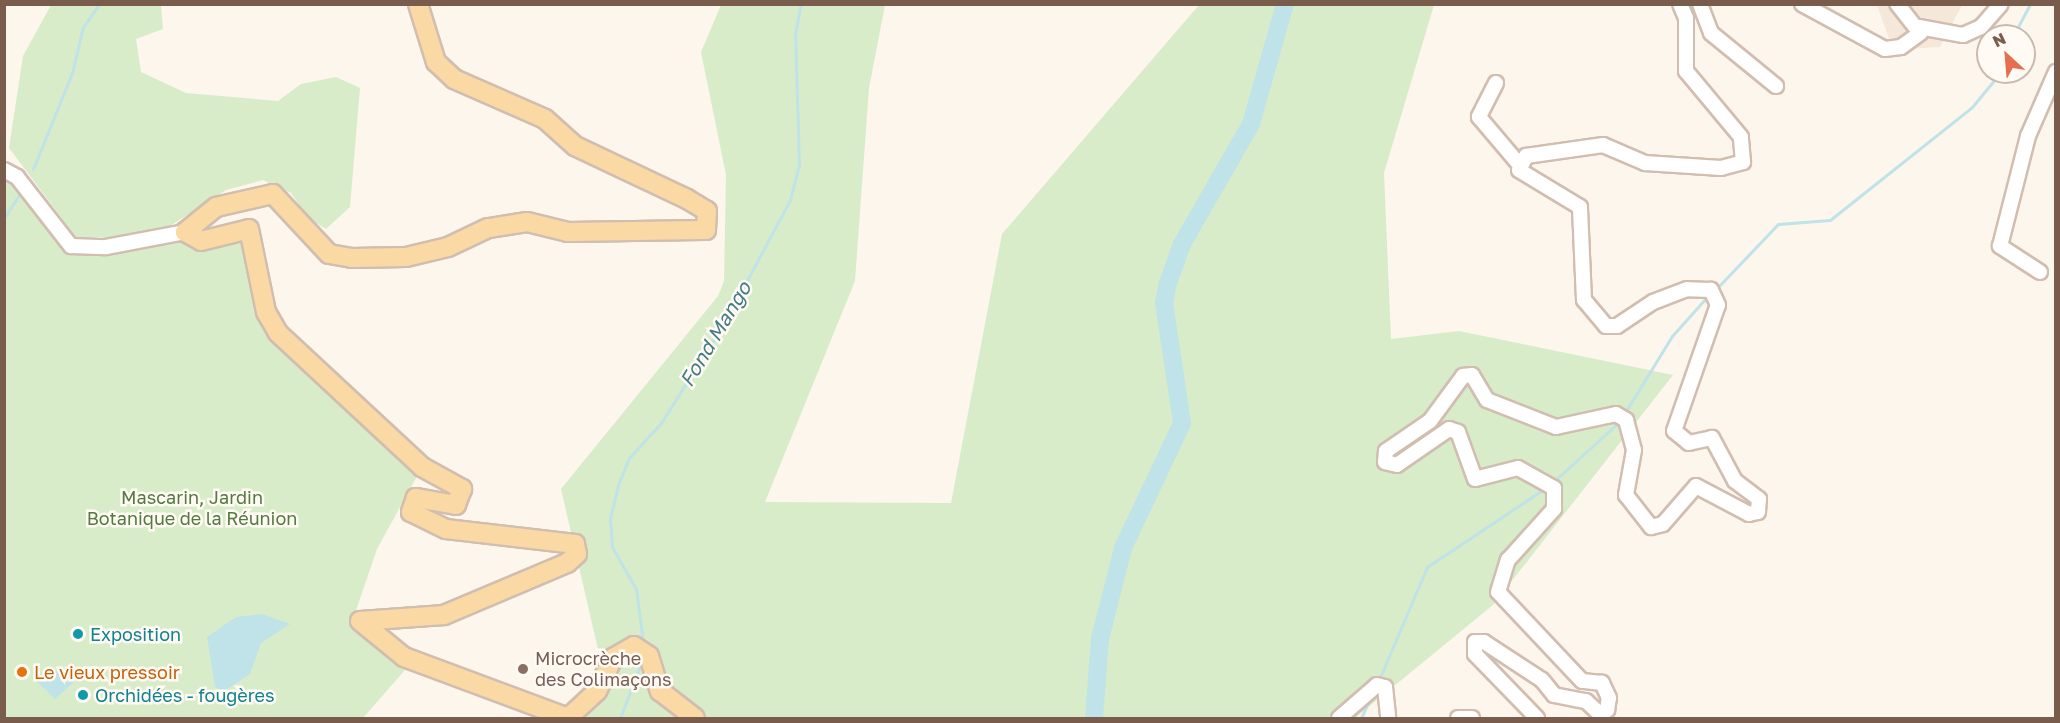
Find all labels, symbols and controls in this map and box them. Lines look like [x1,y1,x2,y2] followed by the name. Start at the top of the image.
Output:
[1976,24,2036,84] north arrow
[1989,28,2009,51] text: N
[674,277,756,391] water label: Fond Mango
[87,487,297,530] park label: Mascarin, Jardin Botanique de la Réunion
[90,623,181,645] place label: Exposition
[71,627,85,641] marker: Exposition
[535,648,671,690] place label: Microcrèche des Colimaçons
[34,661,180,683] place label: Le vieux pressoir
[516,662,530,676] marker: Microcrèche des Colimaçons
[15,665,29,679] marker: Le vieux pressoir
[95,684,275,706] place label: Orchidées - fougères
[76,688,90,702] marker: Orchidées - fougères

